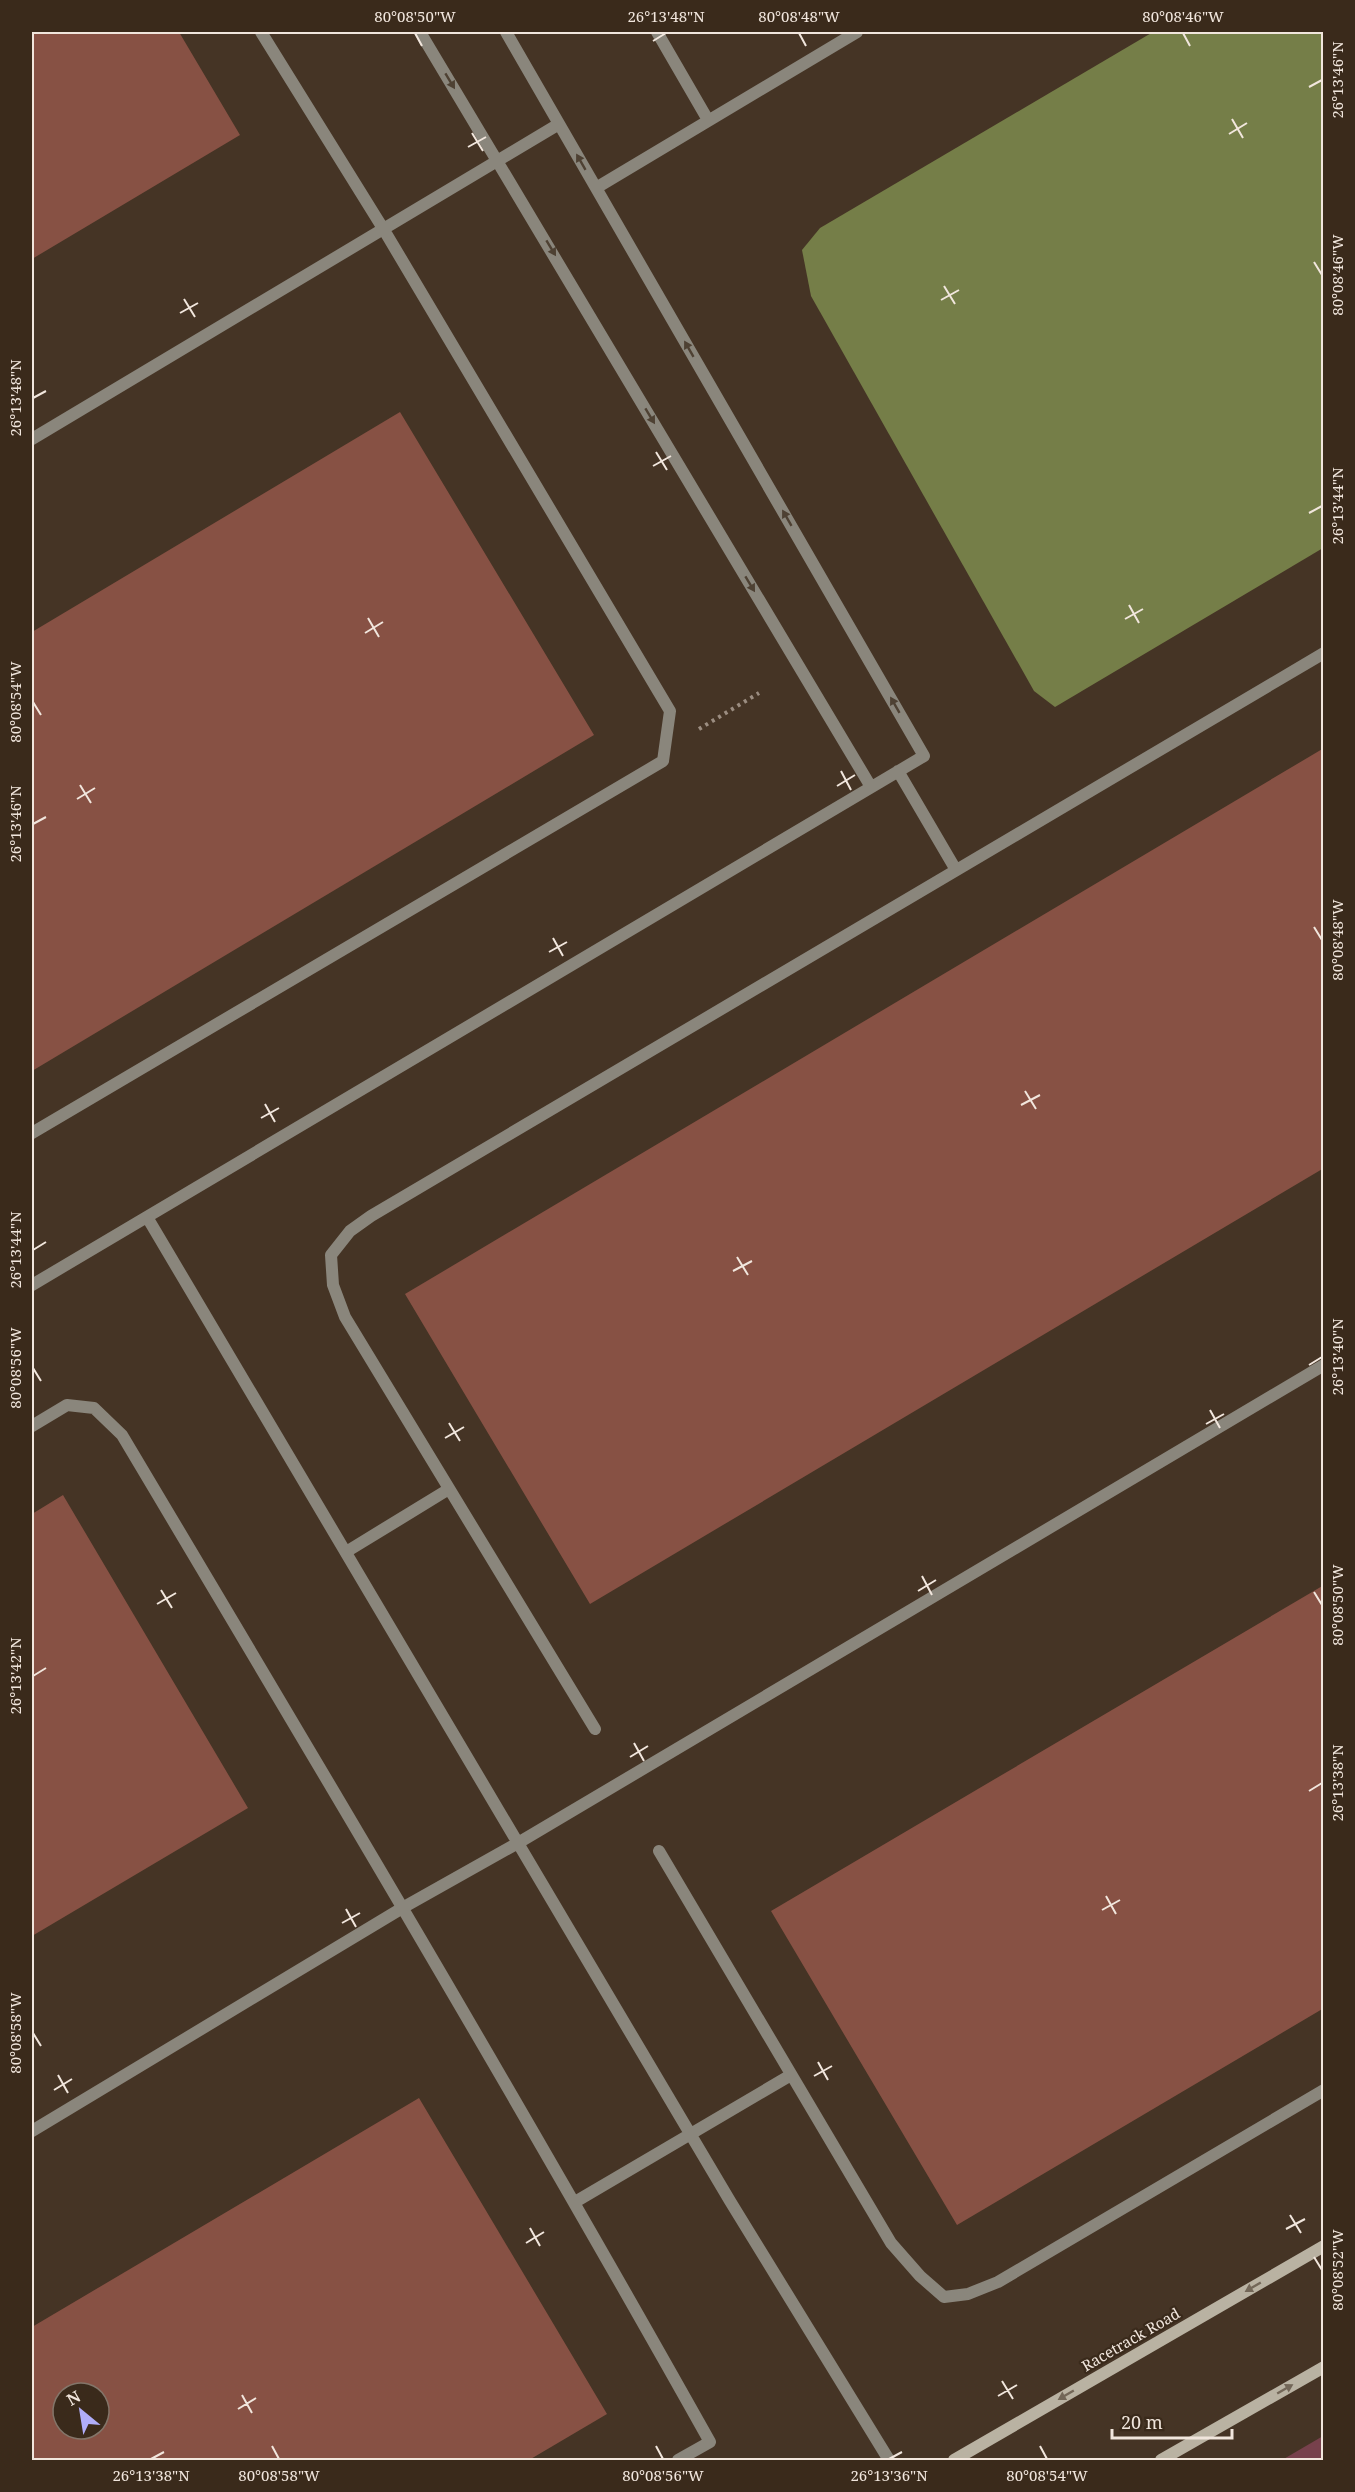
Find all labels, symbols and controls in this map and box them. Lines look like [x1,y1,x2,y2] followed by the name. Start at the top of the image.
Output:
[374,6,456,26] text: 80°08'50"W
[627,6,705,26] text: 26°13'48"N
[758,6,840,26] text: 80°08'48"W
[1142,6,1224,26] text: 80°08'46"W
[1327,41,1347,119] text: 26°13'46"N
[445,73,456,89] one-way arrow
[576,154,587,170] one-way arrow
[1327,234,1347,316] text: 80°08'46"W
[546,240,556,257] one-way arrow
[685,341,695,358] one-way arrow
[5,359,25,437] text: 26°13'48"N
[645,408,656,424] one-way arrow
[1327,467,1347,545] text: 26°13'44"N
[782,509,792,526] one-way arrow
[745,576,755,593] one-way arrow
[5,661,25,743] text: 80°08'54"W
[890,696,900,713] one-way arrow
[5,785,25,863] text: 26°13'46"N
[1327,899,1347,981] text: 80°08'48"W
[5,1211,25,1289] text: 26°13'44"N
[1327,1318,1347,1396] text: 26°13'40"N
[5,1327,25,1409] text: 80°08'56"W
[1327,1564,1347,1646] text: 80°08'50"W
[5,1637,25,1715] text: 26°13'42"N
[1327,1744,1347,1822] text: 26°13'38"N
[5,1992,25,2074] text: 80°08'58"W
[1327,2229,1347,2311] text: 80°08'52"W
[1244,2282,1261,2292] one-way arrow
[1078,2303,1183,2375] street label: Racetrack Road
[51,2381,111,2441] north arrow
[1277,2384,1294,2394] one-way arrow
[63,2385,85,2411] text: N
[1058,2390,1074,2401] one-way arrow
[1112,2402,1232,2440] scale bar
[1121,2410,1163,2434] text: 20 m
[112,2465,190,2485] text: 26°13'38"N
[238,2465,320,2485] text: 80°08'58"W
[622,2465,704,2485] text: 80°08'56"W
[850,2465,928,2485] text: 26°13'36"N
[1006,2465,1088,2485] text: 80°08'54"W

